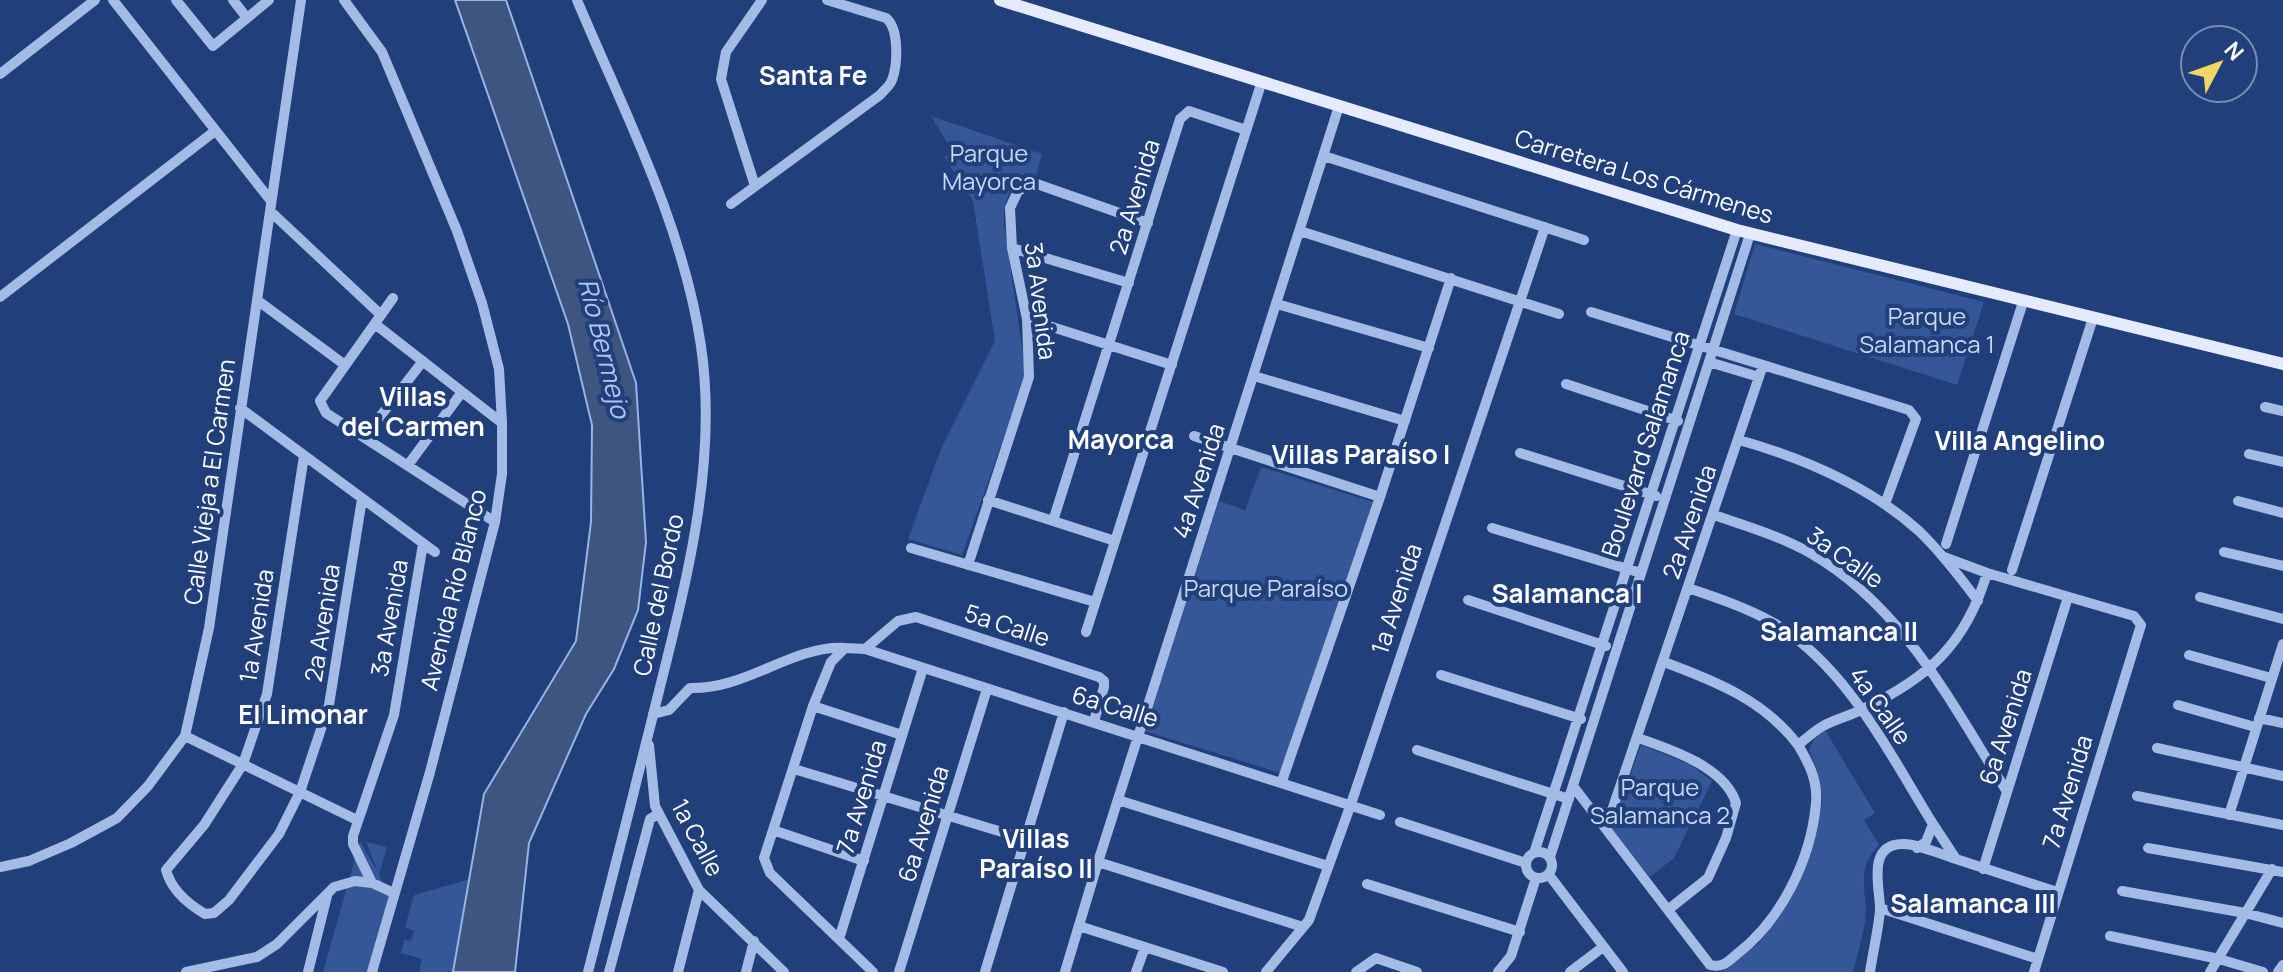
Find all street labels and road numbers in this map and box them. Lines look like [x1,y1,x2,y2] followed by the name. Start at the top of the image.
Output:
[1511,121,1778,231] street label: Carretera Los Cármenes
[1100,135,1167,258] street label: 2a Avenida
[1018,240,1065,362] street label: 3a Avenida
[1592,326,1697,561] street label: Boulevard Salamanca
[175,357,242,607] street label: Calle Vieja a El Carmen
[1163,419,1232,542] street label: 4a Avenida
[1654,460,1724,583] street label: 2a Avenida
[412,485,494,694] street label: Avenida Río Blanco
[624,511,691,679] street label: Calle del Bordo
[1801,518,1891,595] street label: 3a Calle
[1362,539,1429,658] street label: 1a Avenida
[362,557,415,679] street label: 3a Avenida
[296,561,347,684] street label: 2a Avenida
[230,567,281,685] street label: 1a Avenida
[961,595,1054,654] street label: 5a Calle
[1842,660,1920,751] street label: 4a Calle
[1970,664,2039,789] street label: 6a Avenida
[1068,677,1163,734] street label: 6a Calle
[2034,731,2099,852] street label: 7a Avenida
[828,736,893,857] street label: 7a Avenida
[889,761,956,886] street label: 6a Avenida
[664,793,732,882] street label: 1a Calle

